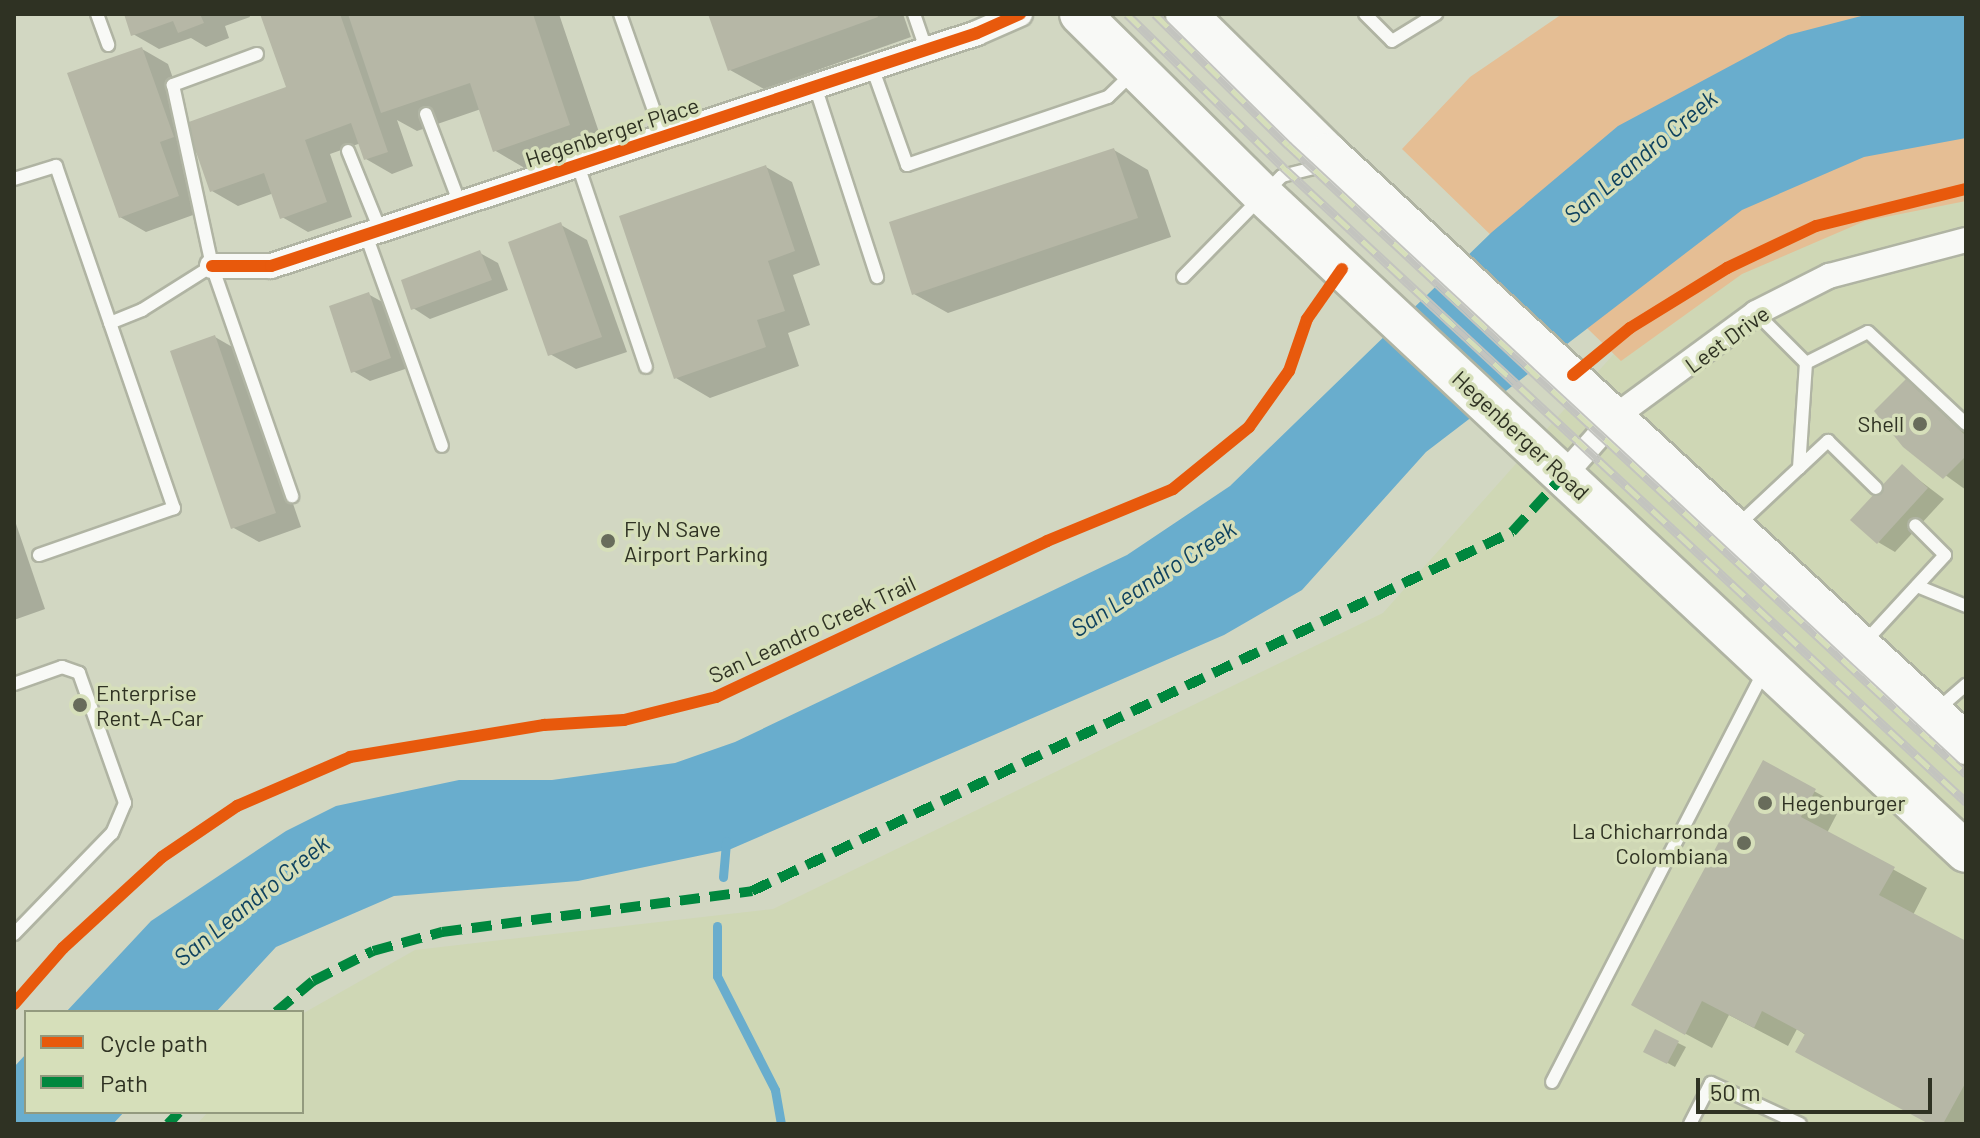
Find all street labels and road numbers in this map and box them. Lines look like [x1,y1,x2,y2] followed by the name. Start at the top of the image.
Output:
[522,91,702,173] street label: Hegenberger Place
[1680,300,1774,378] street label: Leet Drive
[1447,365,1595,505] street label: Hegenberger Road
[704,569,920,689] street label: San Leandro Creek Trail

